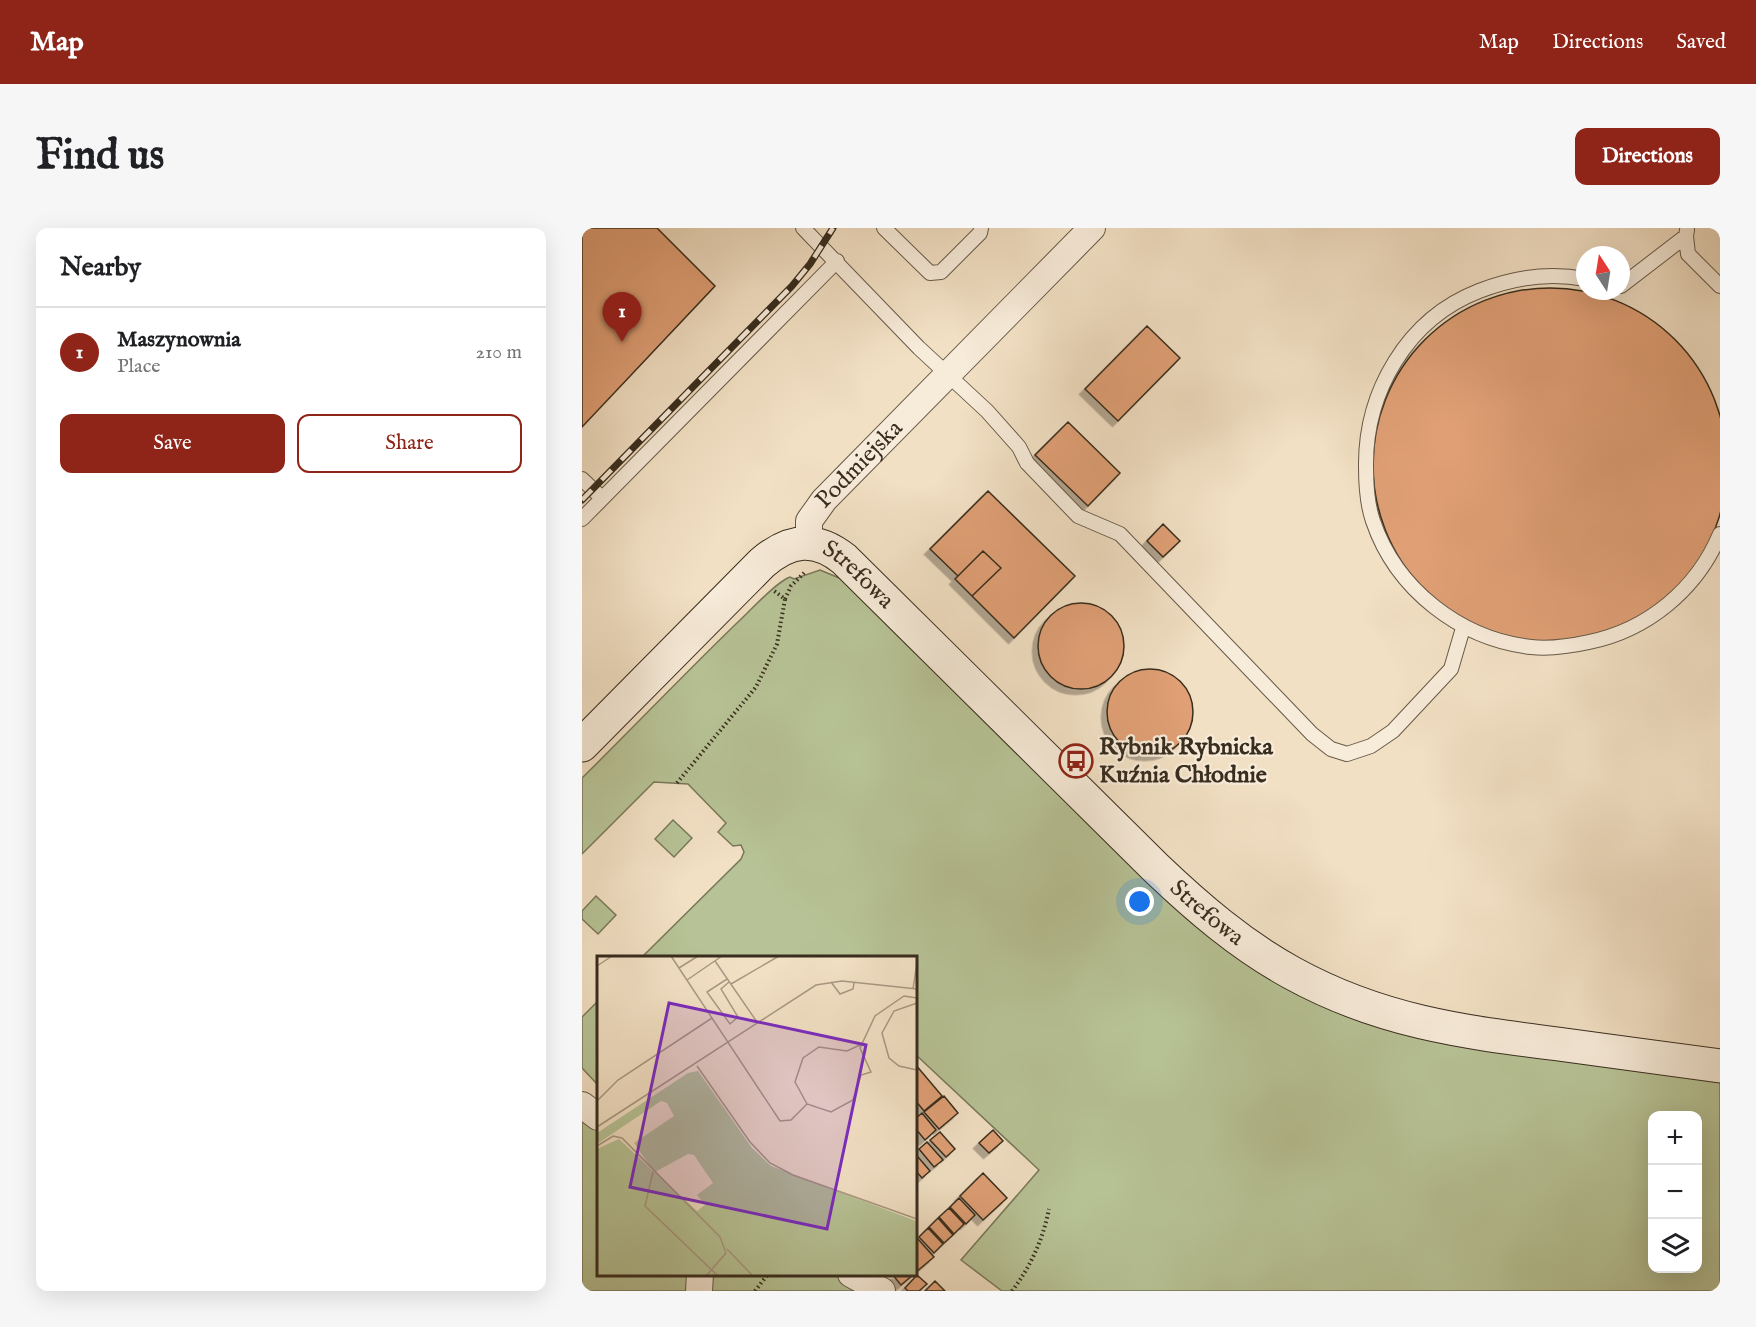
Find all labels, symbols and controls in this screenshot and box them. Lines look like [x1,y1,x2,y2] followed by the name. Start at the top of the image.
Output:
[30,25,84,60] text: Map
[1479,29,1519,56] text: Map
[1552,29,1643,56] text: Directions
[1676,29,1726,56] text: Saved
[1575,128,1720,185] button: Directions
[36,130,164,183] text: Find us
[1576,246,1630,300] north arrow
[60,251,141,284] text: Nearby
[602,292,642,342] pin: 1
[117,326,241,354] text: Maszynownia
[76,340,83,365] text: 1
[476,340,522,365] text: 210 m
[117,354,160,379] text: Place
[809,413,910,515] street label: Podmiejska
[60,414,285,473] button: Save
[297,414,522,473] button: Share
[817,533,901,616] street label: Strefowa
[1099,732,1273,791] place label: Rybnik Rybnicka Kuźnia Chłodnie
[1058,743,1094,779] bus stop icon: Rybnik Rybnicka Kuźnia Chłodnie
[1163,873,1251,953] street label: Strefowa
[1125,887,1154,916] your location
[597,956,916,1276] inset map
[1648,1111,1702,1273] map controls
[1648,1111,1702,1165] button: +
[1648,1165,1702,1219] button: −
[1648,1219,1702,1273] button: layers

